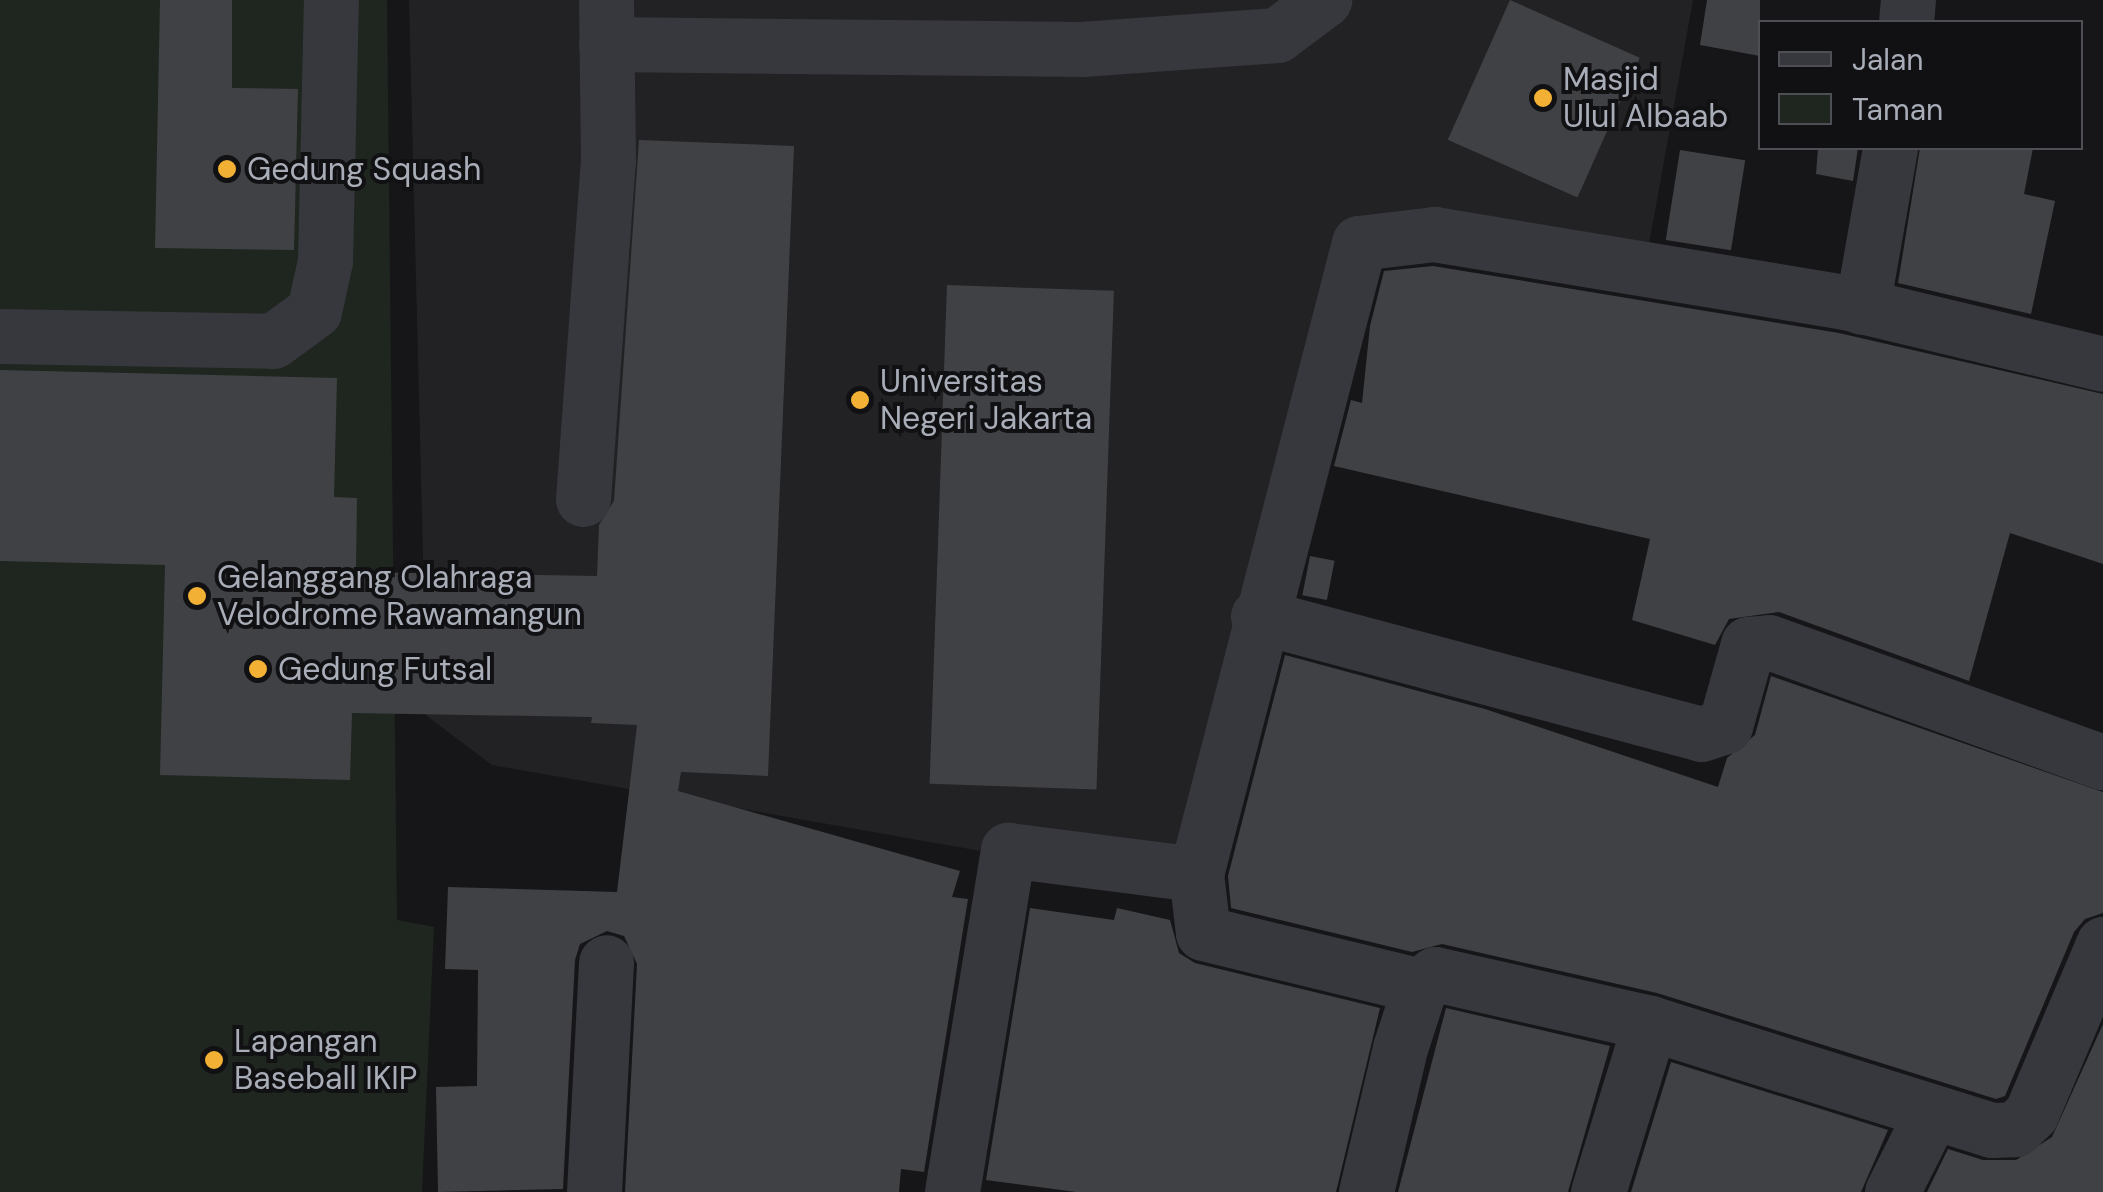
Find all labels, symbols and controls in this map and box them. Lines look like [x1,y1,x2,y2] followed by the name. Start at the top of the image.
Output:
[1758,20,2083,150] legend
[1852,40,1924,79] text: Jalan
[1563,61,1728,136] place label: Masjid Ulul Albaab
[1532,87,1554,109] marker: Masjid Ulul Albaab
[1852,90,1943,129] text: Taman
[247,150,481,188] place label: Gedung Squash
[216,158,238,180] marker: Gedung Squash
[880,363,1092,438] place label: Universitas Negeri Jakarta
[849,389,871,411] marker: Universitas Negeri Jakarta
[217,559,582,634] place label: Gelanggang Olahraga Velodrome Rawamangun
[186,585,208,607] marker: Gelanggang Olahraga Velodrome Rawamangun
[278,650,492,688] place label: Gedung Futsal
[247,658,269,680] marker: Gedung Futsal
[234,1023,417,1098] place label: Lapangan Baseball IKIP
[203,1049,225,1071] marker: Lapangan Baseball IKIP

